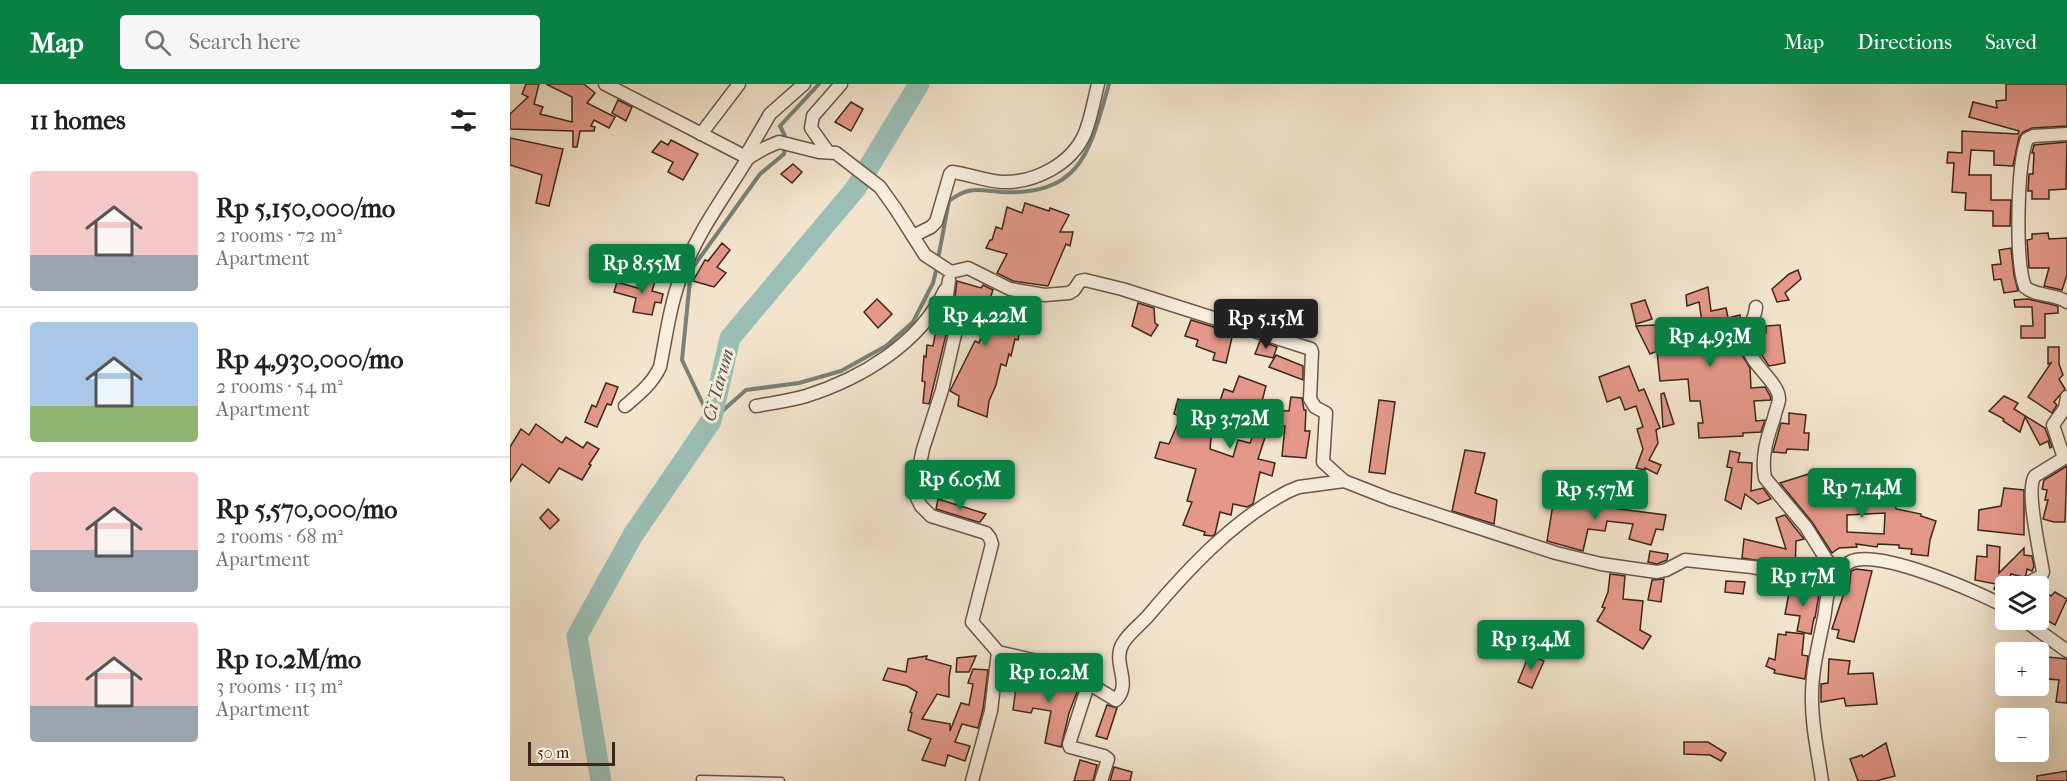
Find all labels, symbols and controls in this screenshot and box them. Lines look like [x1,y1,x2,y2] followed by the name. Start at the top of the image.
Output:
[120,15,540,69] search box
[30,26,84,59] text: Map
[141,26,174,59] icon: search
[189,29,300,55] text: Search here
[1784,30,1824,54] text: Map
[1857,30,1952,54] text: Directions
[1985,30,2037,54] text: Saved
[447,104,480,137] icon: filters
[30,105,126,136] text: 11 homes
[216,193,395,224] text: Rp 5,150,000/mo
[78,195,150,267] icon: home
[216,224,342,247] text: 2 rooms · 72 m²
[580,244,704,295] pin: Rp 8.55M
[216,247,310,270] text: Apartment
[603,252,681,275] text: Rp 8.55M
[923,296,1047,347] pin: Rp 4.22M
[1204,299,1328,350] pin: Rp 5.15M
[943,304,1027,327] text: Rp 4.22M
[1228,307,1304,330] text: Rp 5.15M
[1648,317,1772,368] pin: Rp 4.93M
[1669,325,1751,348] text: Rp 4.93M
[216,344,404,375] text: Rp 4,930,000/mo
[78,346,150,418] icon: home
[699,347,738,424] water label: Ci Tarum
[216,375,343,398] text: 2 rooms · 54 m²
[216,398,310,421] text: Apartment
[1168,399,1292,450] pin: Rp 3.72M
[1191,407,1269,430] text: Rp 3.72M
[898,460,1022,511] pin: Rp 6.05M
[919,468,1001,491] text: Rp 6.05M
[1800,468,1924,519] pin: Rp 7.14M
[1533,470,1657,521] pin: Rp 5.57M
[1822,476,1902,499] text: Rp 7.14M
[1556,478,1634,501] text: Rp 5.57M
[216,494,398,525] text: Rp 5,570,000/mo
[78,496,150,568] icon: home
[216,525,343,548] text: 2 rooms · 68 m²
[216,548,310,571] text: Apartment
[1754,557,1852,608] pin: Rp 17M
[1771,565,1835,588] text: Rp 17M
[1995,576,2049,762] map controls
[1995,576,2049,630] button: layers
[1469,620,1593,671] pin: Rp 13.4M
[1491,628,1571,651] text: Rp 13.4M
[1995,642,2049,696] button: +
[216,644,361,675] text: Rp 10.2M/mo
[78,646,150,718] icon: home
[987,653,1111,704] pin: Rp 10.2M
[1009,661,1089,684] text: Rp 10.2M
[216,675,343,698] text: 3 rooms · 113 m²
[216,698,310,721] text: Apartment
[1995,708,2049,762] button: −
[528,739,615,766] scale bar
[537,743,569,762] text: 50 m

